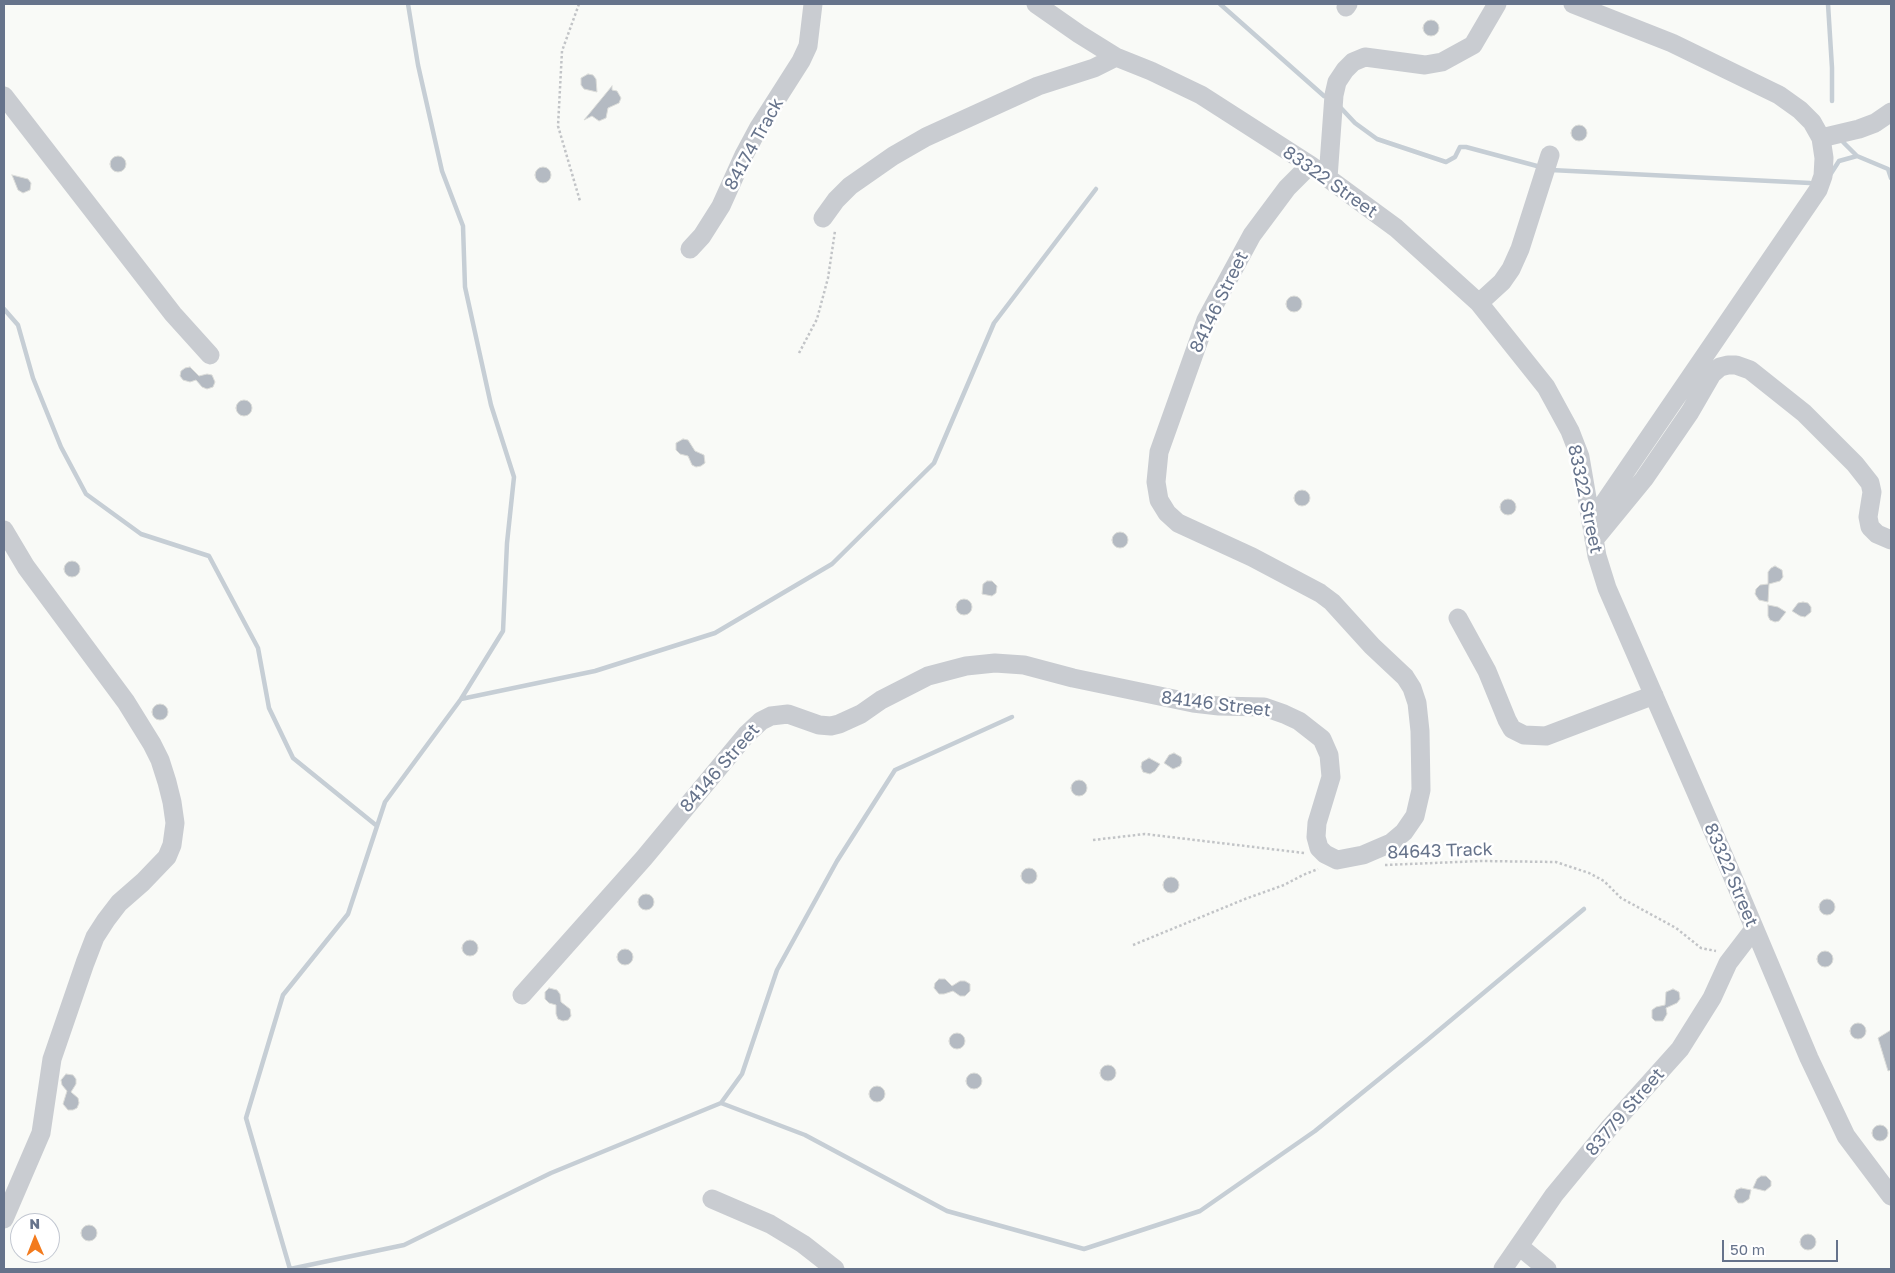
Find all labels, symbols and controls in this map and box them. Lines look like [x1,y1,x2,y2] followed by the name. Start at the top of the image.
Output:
[720,94,788,194] street label: 84174 Track
[1278,141,1382,223] street label: 83322 Street
[1185,248,1253,356] street label: 84146 Street
[1563,443,1607,555] street label: 83322 Street
[1160,687,1272,721] street label: 84146 Street
[676,719,764,817] street label: 84146 Street
[1699,820,1763,930] street label: 83322 Street
[1387,838,1493,864] street label: 84643 Track
[1581,1064,1669,1160] street label: 83779 Street
[10,1213,60,1263] north arrow
[29,1215,40,1232] text: N
[1725,1230,1841,1262] scale bar
[1730,1240,1765,1258] text: 50 m

